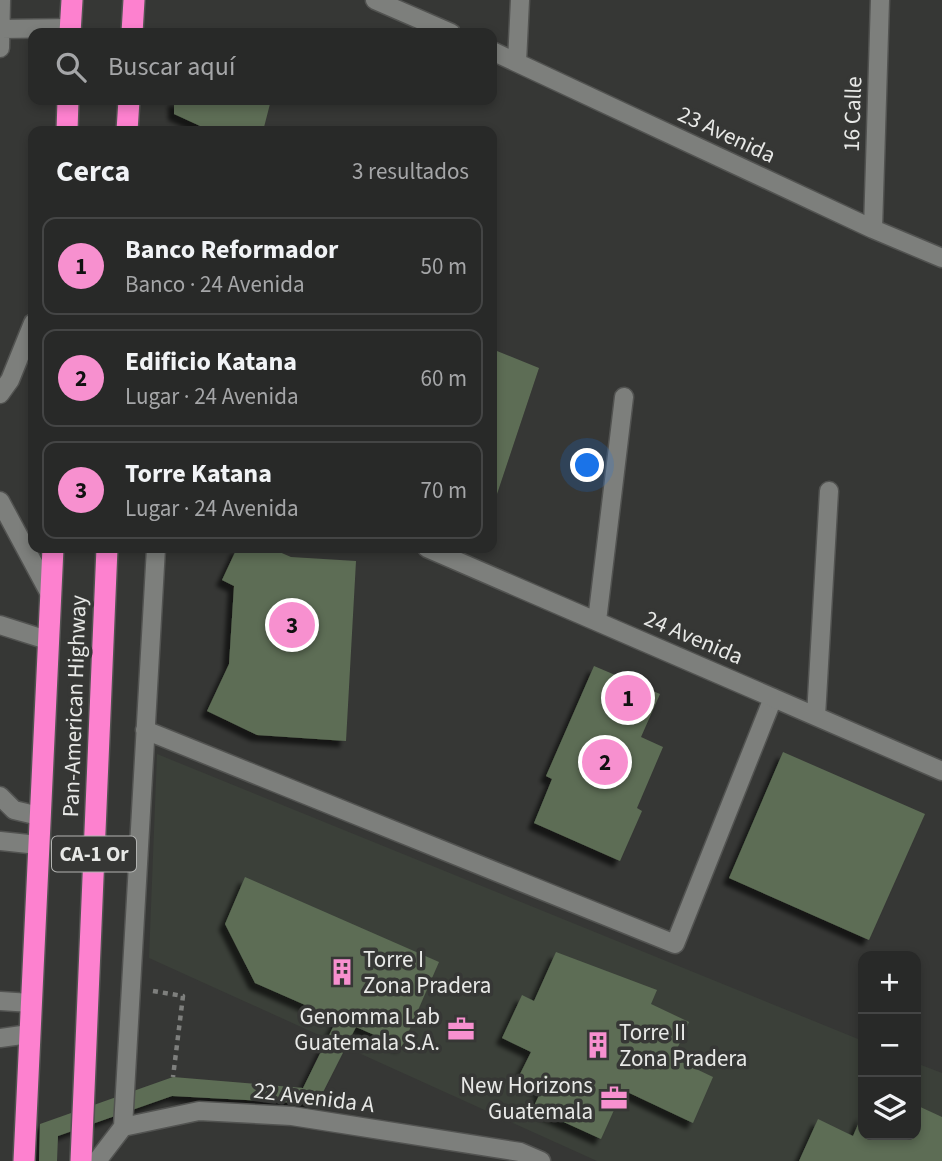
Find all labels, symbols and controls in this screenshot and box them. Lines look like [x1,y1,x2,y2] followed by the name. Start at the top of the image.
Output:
[28,28,497,105] search box
[52,48,90,86] icon: search
[108,48,235,85] text: Buscar aquí
[835,76,870,152] street label: 16 Calle
[672,97,781,171] street label: 23 Avenida
[56,150,130,193] text: Cerca
[352,155,469,188] text: 3 resultados
[125,231,338,268] text: Banco Reformador
[75,250,87,283] text: 1
[420,250,467,283] text: 50 m
[125,268,305,301] text: Banco · 24 Avenida
[125,343,297,380] text: Edificio Katana
[75,362,87,395] text: 2
[420,362,467,395] text: 60 m
[125,380,299,413] text: Lugar · 24 Avenida
[570,448,604,482] your location
[125,455,272,492] text: Torre Katana
[75,474,87,507] text: 3
[420,474,467,507] text: 70 m
[125,492,299,525] text: Lugar · 24 Avenida
[54,594,95,818] street label: Pan-American Highway
[269,599,315,651] pin: 3
[639,602,748,673] street label: 24 Avenida
[605,672,651,724] pin: 1
[582,736,628,788] pin: 2
[52,836,136,872] road number: CA-1 Or
[363,943,491,1002] place label: Torre I Zona Pradera
[858,951,921,1140] map controls
[858,951,921,1014] button: +
[327,957,357,987] building icon: Torre I Zona Pradera
[294,1000,440,1059] place label: Genomma Lab Guatemala S.A.
[446,1014,476,1044] office icon: Genomma Lab Guatemala S.A.
[858,1014,921,1077] button: −
[619,1016,747,1075] place label: Torre II Zona Pradera
[583,1030,613,1060] building icon: Torre II Zona Pradera
[460,1069,593,1128] place label: New Horizons Guatemala
[252,1074,377,1121] street label: 22 Avenida A
[858,1077,921,1140] button: layers
[599,1083,629,1113] office icon: New Horizons Guatemala

